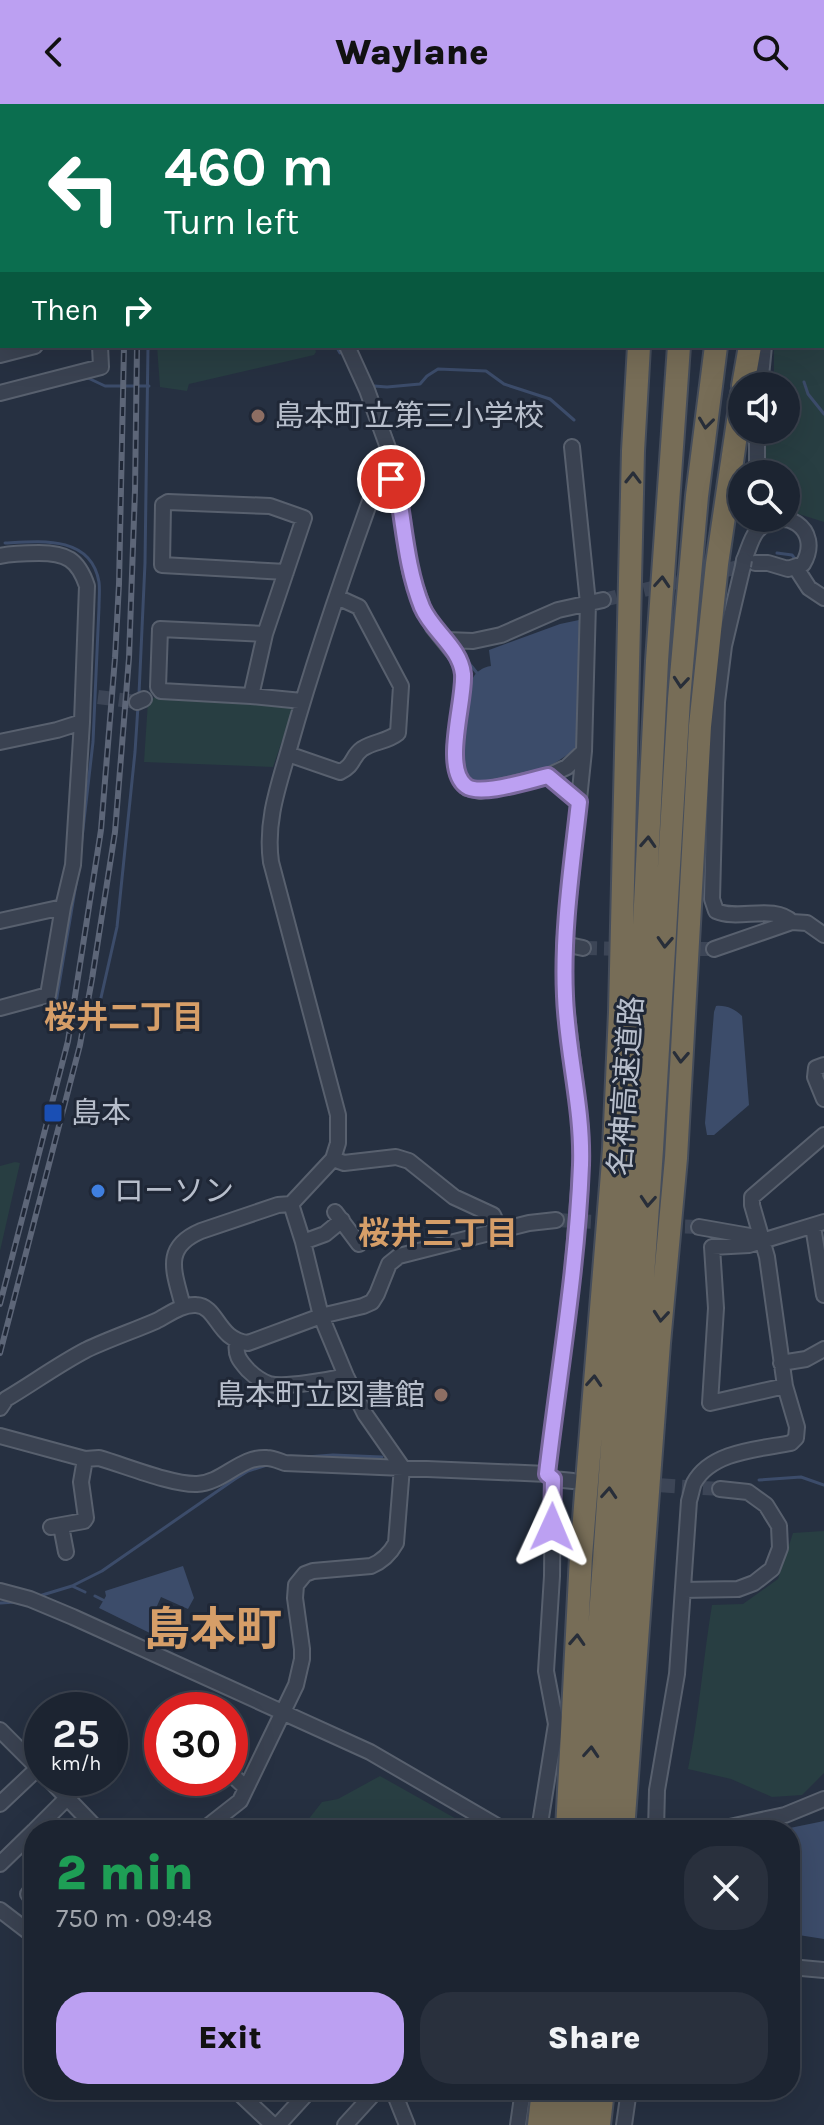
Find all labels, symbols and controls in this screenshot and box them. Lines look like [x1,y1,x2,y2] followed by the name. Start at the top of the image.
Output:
[32,30,76,74] icon: back
[748,30,792,74] icon: search
[335,31,489,73] text: Waylane
[164,134,334,199] text: 460 m
[32,136,136,240] icon: left
[164,201,299,243] text: Turn left
[115,288,159,332] icon: right
[32,292,99,328] text: Then
[728,372,800,532] map controls
[728,372,800,444] button: sound
[274,398,544,434] place label: 島本町立第三小学校
[249,407,267,425] marker: 島本町立第三小学校
[698,416,715,430] one-way arrow
[357,445,425,513] pin
[369,457,413,501] icon: arrive
[728,460,800,532] button: search
[624,471,642,484] one-way arrow
[653,575,670,588] one-way arrow
[672,676,689,689] one-way arrow
[639,835,656,848] one-way arrow
[656,936,673,949] one-way arrow
[602,995,650,1177] street label: 名神高速道路
[44,999,204,1036] district label: 桜井二丁目
[673,1051,690,1064] one-way arrow
[71,1095,131,1131] place label: 島本
[42,1102,64,1124] marker: 島本
[114,1173,234,1209] place label: ローソン
[89,1182,107,1200] marker: ローソン
[640,1195,657,1208] one-way arrow
[358,1215,518,1252] district label: 桜井三丁目
[653,1310,670,1323] one-way arrow
[585,1374,602,1387] one-way arrow
[215,1377,425,1413] place label: 島本町立図書館
[432,1386,450,1404] marker: 島本町立図書館
[510,1485,594,1569] position arrow
[600,1486,617,1499] one-way arrow
[144,1603,282,1657] district label: 島本町
[569,1633,586,1646] one-way arrow
[144,1692,248,1796] speed limit sign: 30
[52,1710,100,1757] text: 25
[582,1745,599,1758] one-way arrow
[51,1752,101,1775] text: km/h
[56,1845,194,1901] text: 2 min
[684,1846,768,1930] button: close
[56,1903,213,1934] text: 750 m · 09:48
[56,1992,404,2084] button: Exit
[420,1992,768,2084] button: Share

